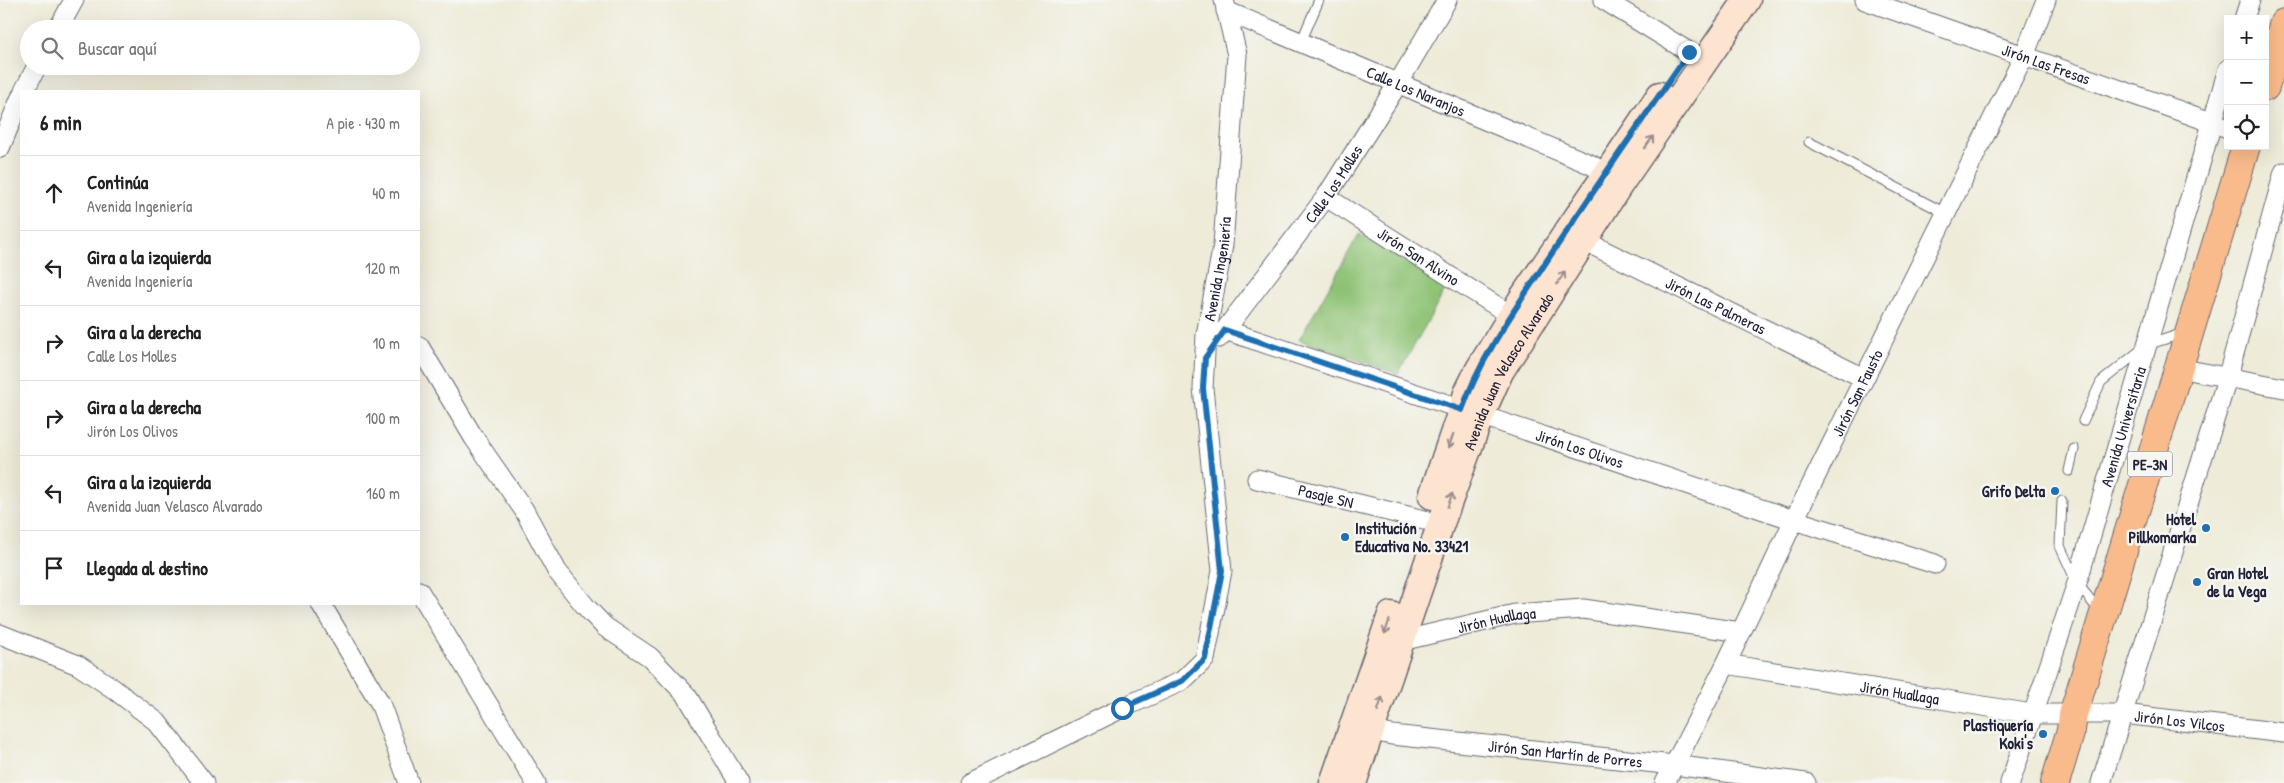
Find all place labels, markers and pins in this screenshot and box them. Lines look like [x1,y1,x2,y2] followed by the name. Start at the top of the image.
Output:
[1982,480,2046,502] place label: Grifo Delta
[2049,485,2061,497] marker: Grifo Delta
[2129,508,2197,548] place label: Hotel Pillkomarka
[1355,517,1469,557] place label: Institución Educativa No. 33421
[2200,522,2212,534] marker: Hotel Pillkomarka
[1339,531,1351,543] marker: Institución Educativa No. 33421
[2207,562,2269,603] place label: Gran Hotel de la Vega
[2191,576,2203,588] marker: Gran Hotel de la Vega
[1963,714,2034,754] place label: Plastiquería Koki's
[2037,728,2049,740] marker: Plastiquería Koki's

